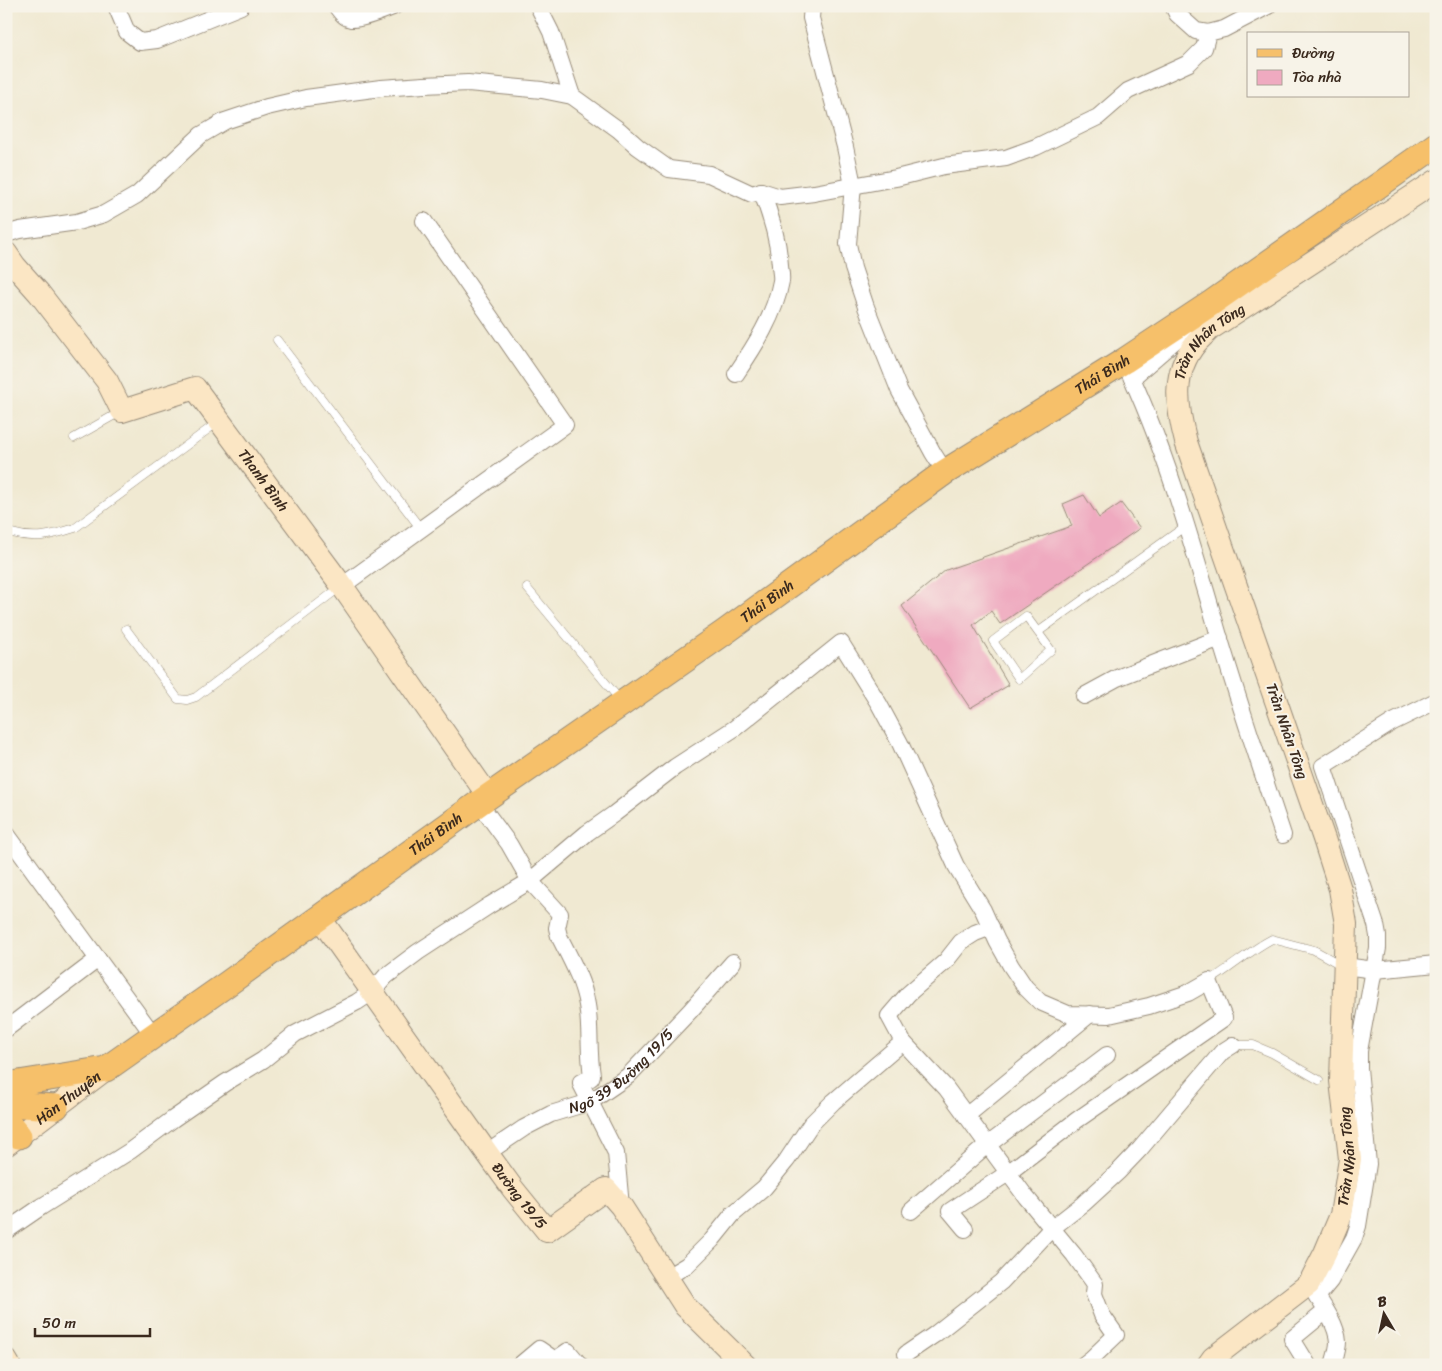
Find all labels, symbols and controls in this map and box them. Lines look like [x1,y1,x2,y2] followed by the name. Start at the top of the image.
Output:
[1247,32,1410,98] legend
[1292,40,1335,66] text: Đường
[1292,64,1342,90] text: Tòa nhà
[1166,296,1251,382] street label: Trần Nhân Tông
[1069,347,1136,402] street label: Thái Bình
[231,443,296,517] street label: Thanh Bình
[735,573,800,630] street label: Thái Bình
[1258,679,1316,783] street label: Trần Nhân Tông
[403,806,468,863] street label: Thái Bình
[565,1022,680,1121] street label: Ngõ 39 Đường 19/5
[29,1064,107,1132] street label: Hàn Thuyên
[1330,1105,1363,1208] street label: Trần Nhân Tông
[485,1157,554,1235] street label: Đường 19/5
[1360,1288,1410,1338] north arrow
[1376,1289,1389,1315] text: B
[35,1306,150,1338] scale bar
[42,1310,77,1336] text: 50 m

